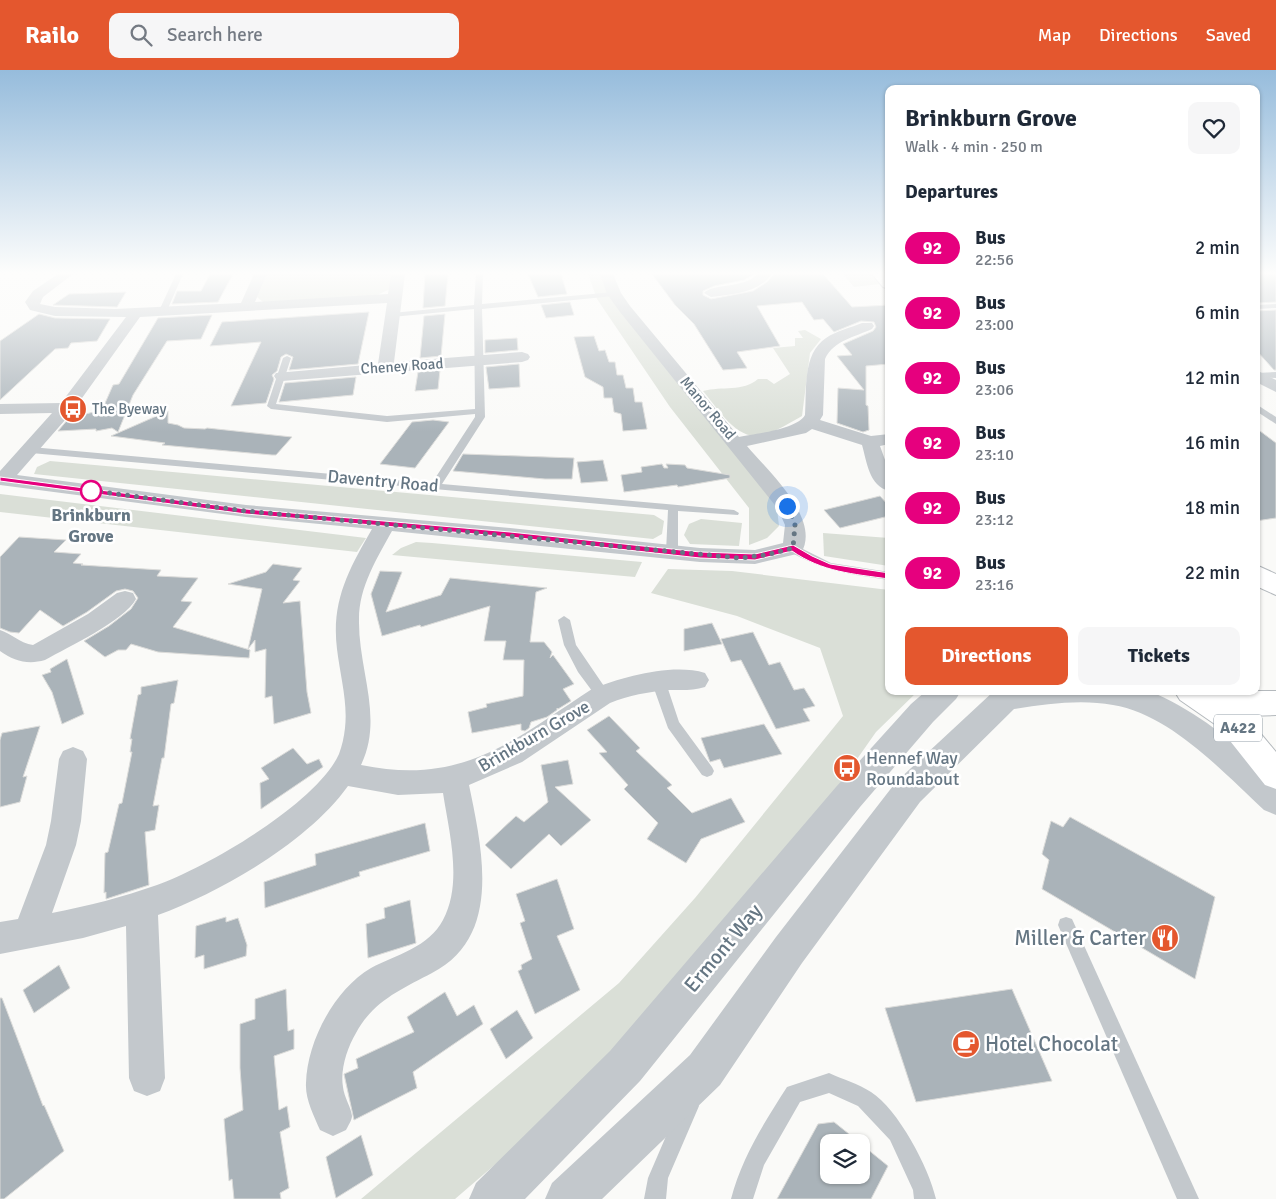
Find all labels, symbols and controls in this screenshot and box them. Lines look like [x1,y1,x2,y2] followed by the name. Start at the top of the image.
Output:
[109,13,459,58] search box
[25,20,79,50] text: Railo
[127,21,155,49] icon: search
[167,23,263,47] text: Search here
[1038,24,1071,46] text: Map
[1099,24,1178,46] text: Directions
[1206,24,1251,46] text: Saved
[1188,102,1240,154] button: heart
[905,103,1077,133] text: Brinkburn Grove
[905,137,1043,157] text: Walk · 4 min · 250 m
[905,180,998,204] text: Departures
[975,226,1006,250] text: Bus
[1195,236,1240,260] text: 2 min
[923,237,942,259] text: 92
[975,250,1014,270] text: 22:56
[975,291,1006,315] text: Bus
[1195,301,1240,325] text: 6 min
[923,302,942,324] text: 92
[975,315,1014,335] text: 23:00
[360,354,444,378] street label: Cheney Road
[975,356,1006,380] text: Bus
[1185,366,1240,390] text: 12 min
[923,367,942,389] text: 92
[676,373,740,443] street label: Manor Road
[975,380,1014,400] text: 23:06
[58,394,88,424] bus stop icon: The Byeway
[92,400,167,418] place label: The Byeway
[975,421,1006,445] text: Bus
[1185,431,1240,455] text: 16 min
[923,432,942,454] text: 92
[975,445,1014,465] text: 23:10
[327,465,439,497] street label: Daventry Road
[80,480,102,502] marker: Brinkburn Grove
[975,486,1006,510] text: Bus
[775,494,800,519] your location
[1185,496,1240,520] text: 18 min
[923,497,942,519] text: 92
[51,504,131,547] place label: Brinkburn Grove
[975,510,1014,530] text: 23:12
[975,551,1006,575] text: Bus
[1185,561,1240,585] text: 22 min
[923,562,942,584] text: 92
[975,575,1014,595] text: 23:16
[905,627,1068,685] button: Directions
[1078,627,1240,685] button: Tickets
[474,695,594,777] street label: Brinkburn Grove
[1214,714,1262,741] road number: A422
[866,747,959,790] place label: Hennef Way Roundabout
[832,753,862,783] bus stop icon: Hennef Way Roundabout
[678,898,768,998] street label: Ermont Way
[1150,923,1180,953] restaurant icon: Miller & Carter
[1014,925,1146,951] place label: Miller & Carter
[951,1029,981,1059] cafe icon: Hotel Chocolat
[985,1031,1118,1057] place label: Hotel Chocolat
[820,1134,870,1184] map controls
[820,1134,870,1184] button: layers

